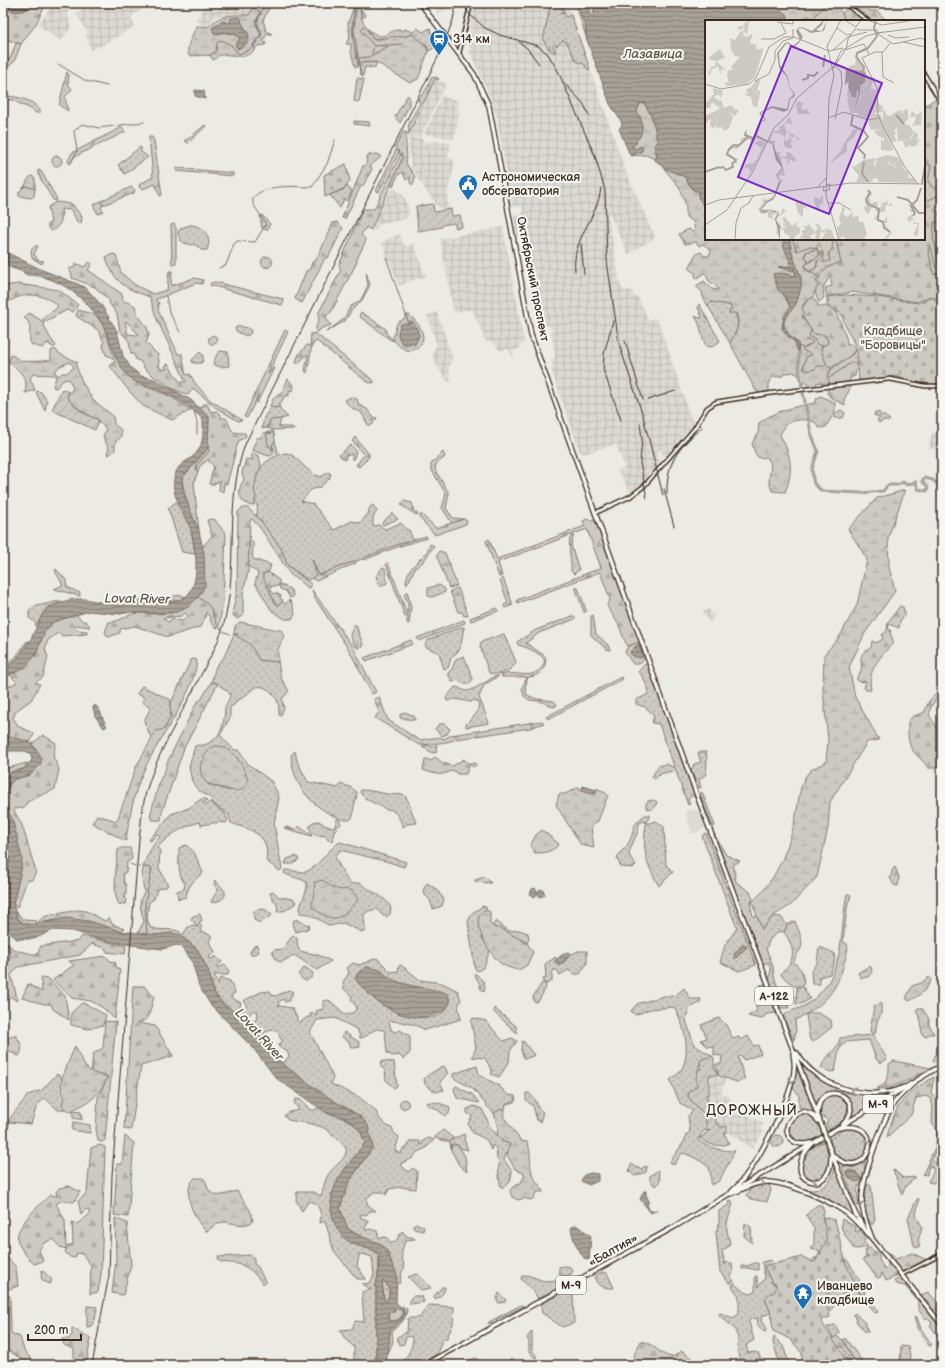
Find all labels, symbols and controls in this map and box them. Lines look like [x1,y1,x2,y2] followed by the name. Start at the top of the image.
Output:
[705,20,925,240] inset map
[428,28,450,56] station icon: 314 км
[453,32,490,47] place label: 314 км
[622,46,683,62] water label: Лазавица
[482,170,581,199] place label: Aстрономическая обсерватория
[457,173,479,201] public building icon: Aстрономическая обсерватория
[513,215,552,343] street label: Октябрьский проспект
[860,324,926,353] park label: Кладбище "Боровицы"
[104,590,171,608] water label: Lovat River
[755,987,793,1005] road number: А-122
[231,1005,288,1065] water label: Lovat River
[789,1077,797,1083] one-way arrow
[850,1086,857,1095] one-way arrow
[863,1095,893,1113] road number: М-9
[706,1102,798,1119] district label: ДОРОЖНЫЙ
[864,1138,872,1145] one-way arrow
[811,1176,817,1184] one-way arrow
[759,1180,765,1188] one-way arrow
[858,1202,867,1208] one-way arrow
[586,1231,641,1270] street label: «Балтия»
[556,1276,586,1294] road number: М-9
[817,1279,875,1308] place label: Иванцево кладбище
[792,1282,814,1310] temple icon: Иванцево кладбище
[28,1316,81,1342] scale bar
[34,1323,68,1338] text: 200 m

